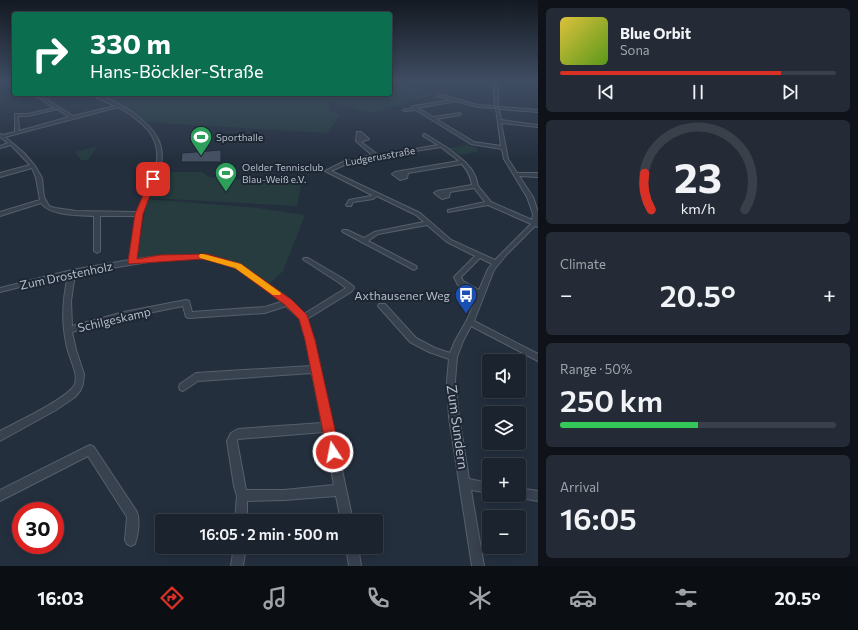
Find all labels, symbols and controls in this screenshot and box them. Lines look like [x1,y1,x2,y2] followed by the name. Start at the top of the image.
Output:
[620,24,691,42] text: Blue Orbit
[90,26,171,60] text: 330 m
[24,28,76,80] icon: right
[620,42,650,58] text: Sona
[90,60,264,82] text: Hans-Böckler-Straße
[595,81,617,103] icon: previous
[687,81,709,103] icon: pause
[779,81,801,103] icon: next
[188,124,214,157] sports icon: Sporthalle
[216,131,263,143] place label: Sporthalle
[344,144,416,168] street label: Ludgerusstraße
[674,150,722,201] text: 23
[213,160,239,193] sports icon: Oelder Tennisclub Blau-Weiß e.V.
[242,161,324,185] place label: Oelder Tennisclub Blau-Weiß e.V.
[136,162,170,196] pin
[142,168,164,190] icon: arrive
[681,198,715,216] text: km/h
[560,256,606,272] text: Climate
[18,258,114,292] street label: Zum Drostenholz
[660,276,736,313] text: 20.5°
[560,281,573,308] text: −
[823,281,836,308] text: +
[453,282,479,315] bus stop icon: Axthausener Weg
[354,288,450,302] place label: Axthausener Weg
[76,304,152,334] street label: Schilgeskamp
[482,354,526,554] map controls
[482,354,526,398] button: sound
[560,361,632,377] text: Range · 50%
[560,381,663,418] text: 250 km
[444,384,472,470] street label: Zum Sundern
[482,406,526,450] button: layers
[312,431,354,473] position arrow
[482,458,526,502] button: +
[560,479,599,495] text: Arrival
[560,499,637,536] text: 16:05
[12,502,64,554] speed limit sign: 30
[482,510,526,554] button: −
[199,525,339,543] text: 16:05 · 2 min · 500 m
[158,584,186,612] icon: directions
[261,584,289,612] icon: music
[364,584,392,612] icon: phone
[466,584,494,612] icon: climate
[569,584,597,612] icon: car
[672,584,700,612] icon: filters
[37,587,84,609] text: 16:03
[774,587,821,609] text: 20.5°

